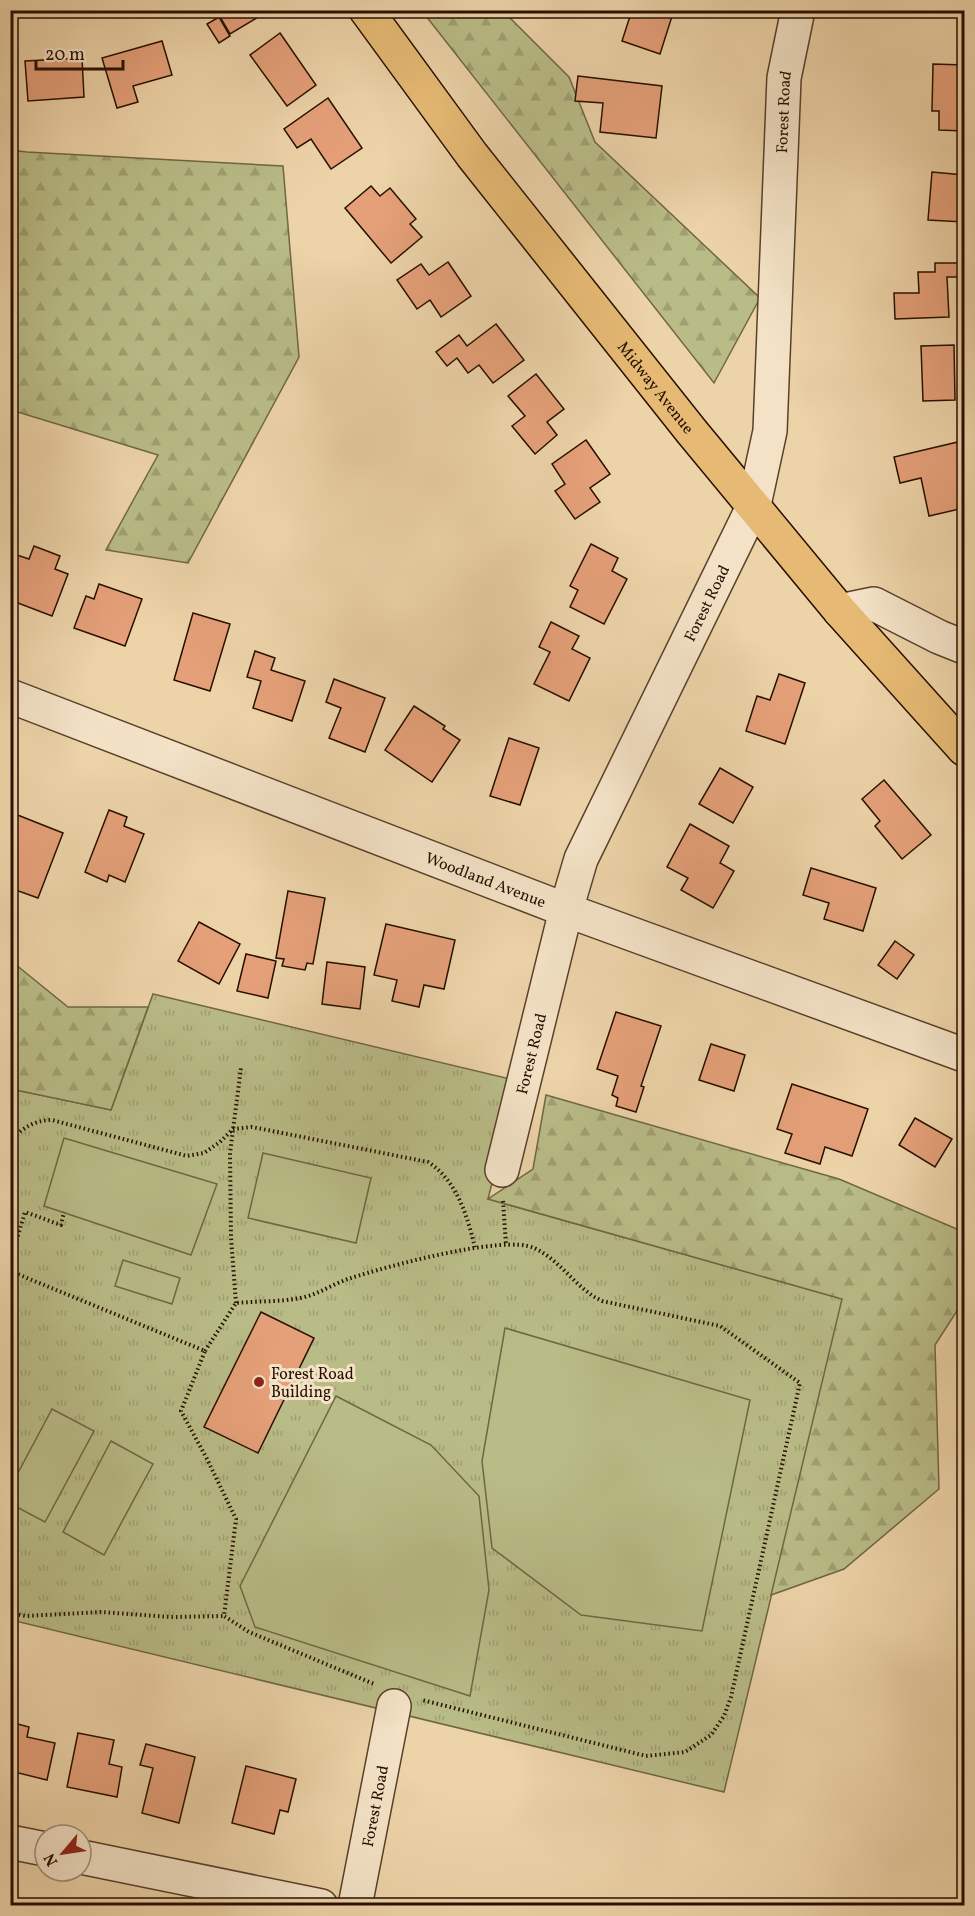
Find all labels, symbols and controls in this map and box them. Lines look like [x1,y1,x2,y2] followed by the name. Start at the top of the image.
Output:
[36,33,123,71] scale bar
[45,43,85,68] text: 20 m
[772,69,798,154] street label: Forest Road
[611,337,698,439] street label: Midway Avenue
[680,562,736,646] street label: Forest Road
[422,848,549,914] street label: Woodland Avenue
[512,1011,553,1097] street label: Forest Road
[271,1364,354,1404] place label: Forest Road Building
[252,1375,266,1389] marker: Forest Road Building
[358,1764,395,1849] street label: Forest Road
[33,1823,93,1883] north arrow
[39,1849,64,1870] text: N

